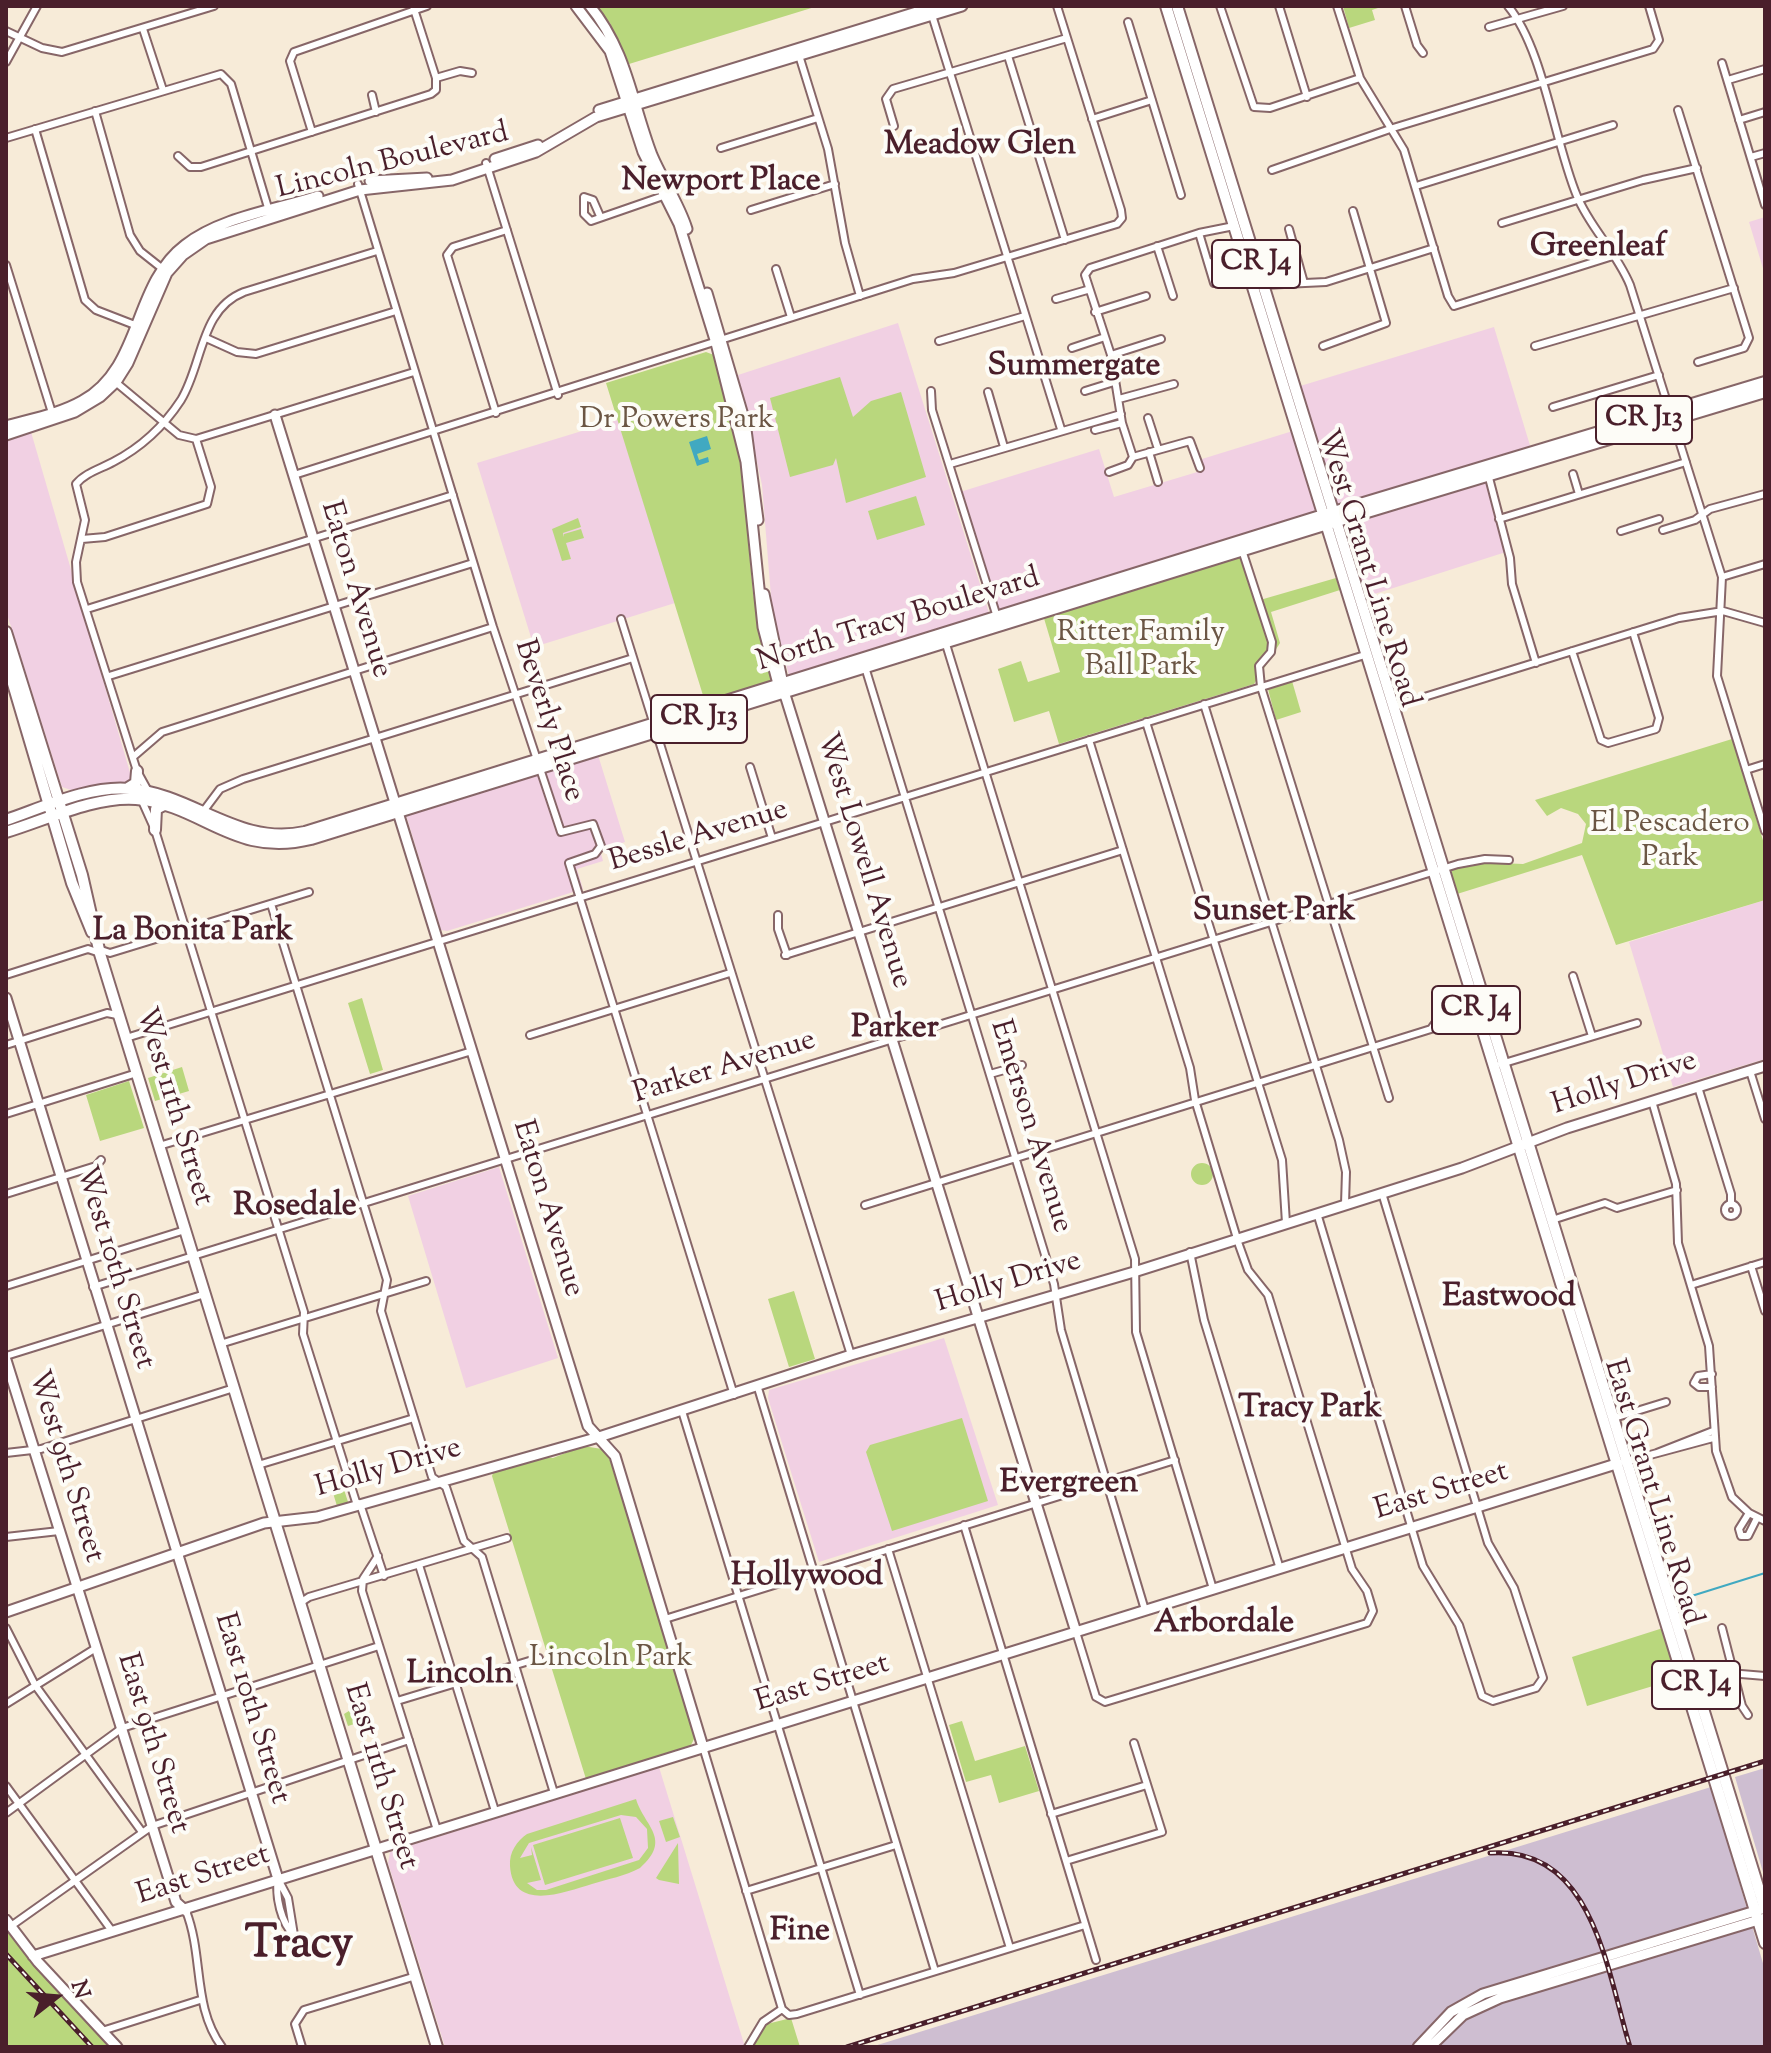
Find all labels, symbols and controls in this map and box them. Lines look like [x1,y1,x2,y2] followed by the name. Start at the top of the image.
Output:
[273,117,513,209] street label: Lincoln Boulevard
[884,129,1076,167] district label: Meadow Glen
[621,165,821,203] district label: Newport Place
[1530,231,1666,269] district label: Greenleaf
[1212,240,1300,288] road number: CR J4
[988,350,1160,388] district label: Summergate
[1596,396,1692,444] road number: CR J13
[580,404,774,440] park label: Dr Powers Park
[1307,426,1425,712] street label: West Grant Line Road
[310,497,398,683] street label: Eaton Avenue
[753,562,1045,682] street label: North Tracy Boulevard
[1057,617,1225,688] park label: Ritter Family Ball Park
[504,636,590,806] street label: Beverly Place
[651,695,747,743] road number: CR J13
[806,729,918,993] street label: West Lowell Avenue
[605,794,793,882] street label: Bessle Avenue
[1590,808,1750,878] park label: El Pescadero Park
[1193,895,1355,933] district label: Sunset Park
[93,915,293,953] district label: La Bonita Park
[1432,986,1520,1034] road number: CR J4
[125,1004,219,1210] street label: West 11th Street
[851,1012,939,1050] district label: Parker
[980,1016,1078,1238] street label: Emerson Avenue
[630,1024,820,1114] street label: Parker Avenue
[1548,1045,1702,1125] street label: Holly Drive
[502,1116,590,1302] street label: Eaton Avenue
[65,1162,161,1374] street label: West 10th Street
[233,1190,357,1228] district label: Rosedale
[932,1245,1086,1323] street label: Holly Drive
[1442,1281,1576,1319] district label: Eastwood
[1593,1356,1709,1630] street label: East Grant Line Road
[18,1367,110,1567] street label: West 9th Street
[1238,1392,1382,1430] district label: Tracy Park
[312,1432,466,1508] street label: Holly Drive
[1371,1456,1513,1530] street label: East Street
[1000,1467,1138,1505] district label: Evergreen
[731,1560,883,1598] district label: Hollywood
[1154,1607,1294,1645] district label: Arbordale
[204,1609,296,1809] street label: East 10th Street
[529,1642,693,1678] park label: Lincoln Park
[752,1648,894,1722] street label: East Street
[107,1650,195,1838] street label: East 9th Street
[407,1658,513,1696] district label: Lincoln
[1652,1661,1740,1709] road number: CR J4
[334,1680,424,1874] street label: East 11th Street
[133,1839,275,1915] street label: East Street
[770,1915,830,1953] district label: Fine
[245,1920,353,1976] district label: Tracy
[16,1957,96,2037] north arrow
[61,1977,97,2003] text: N

